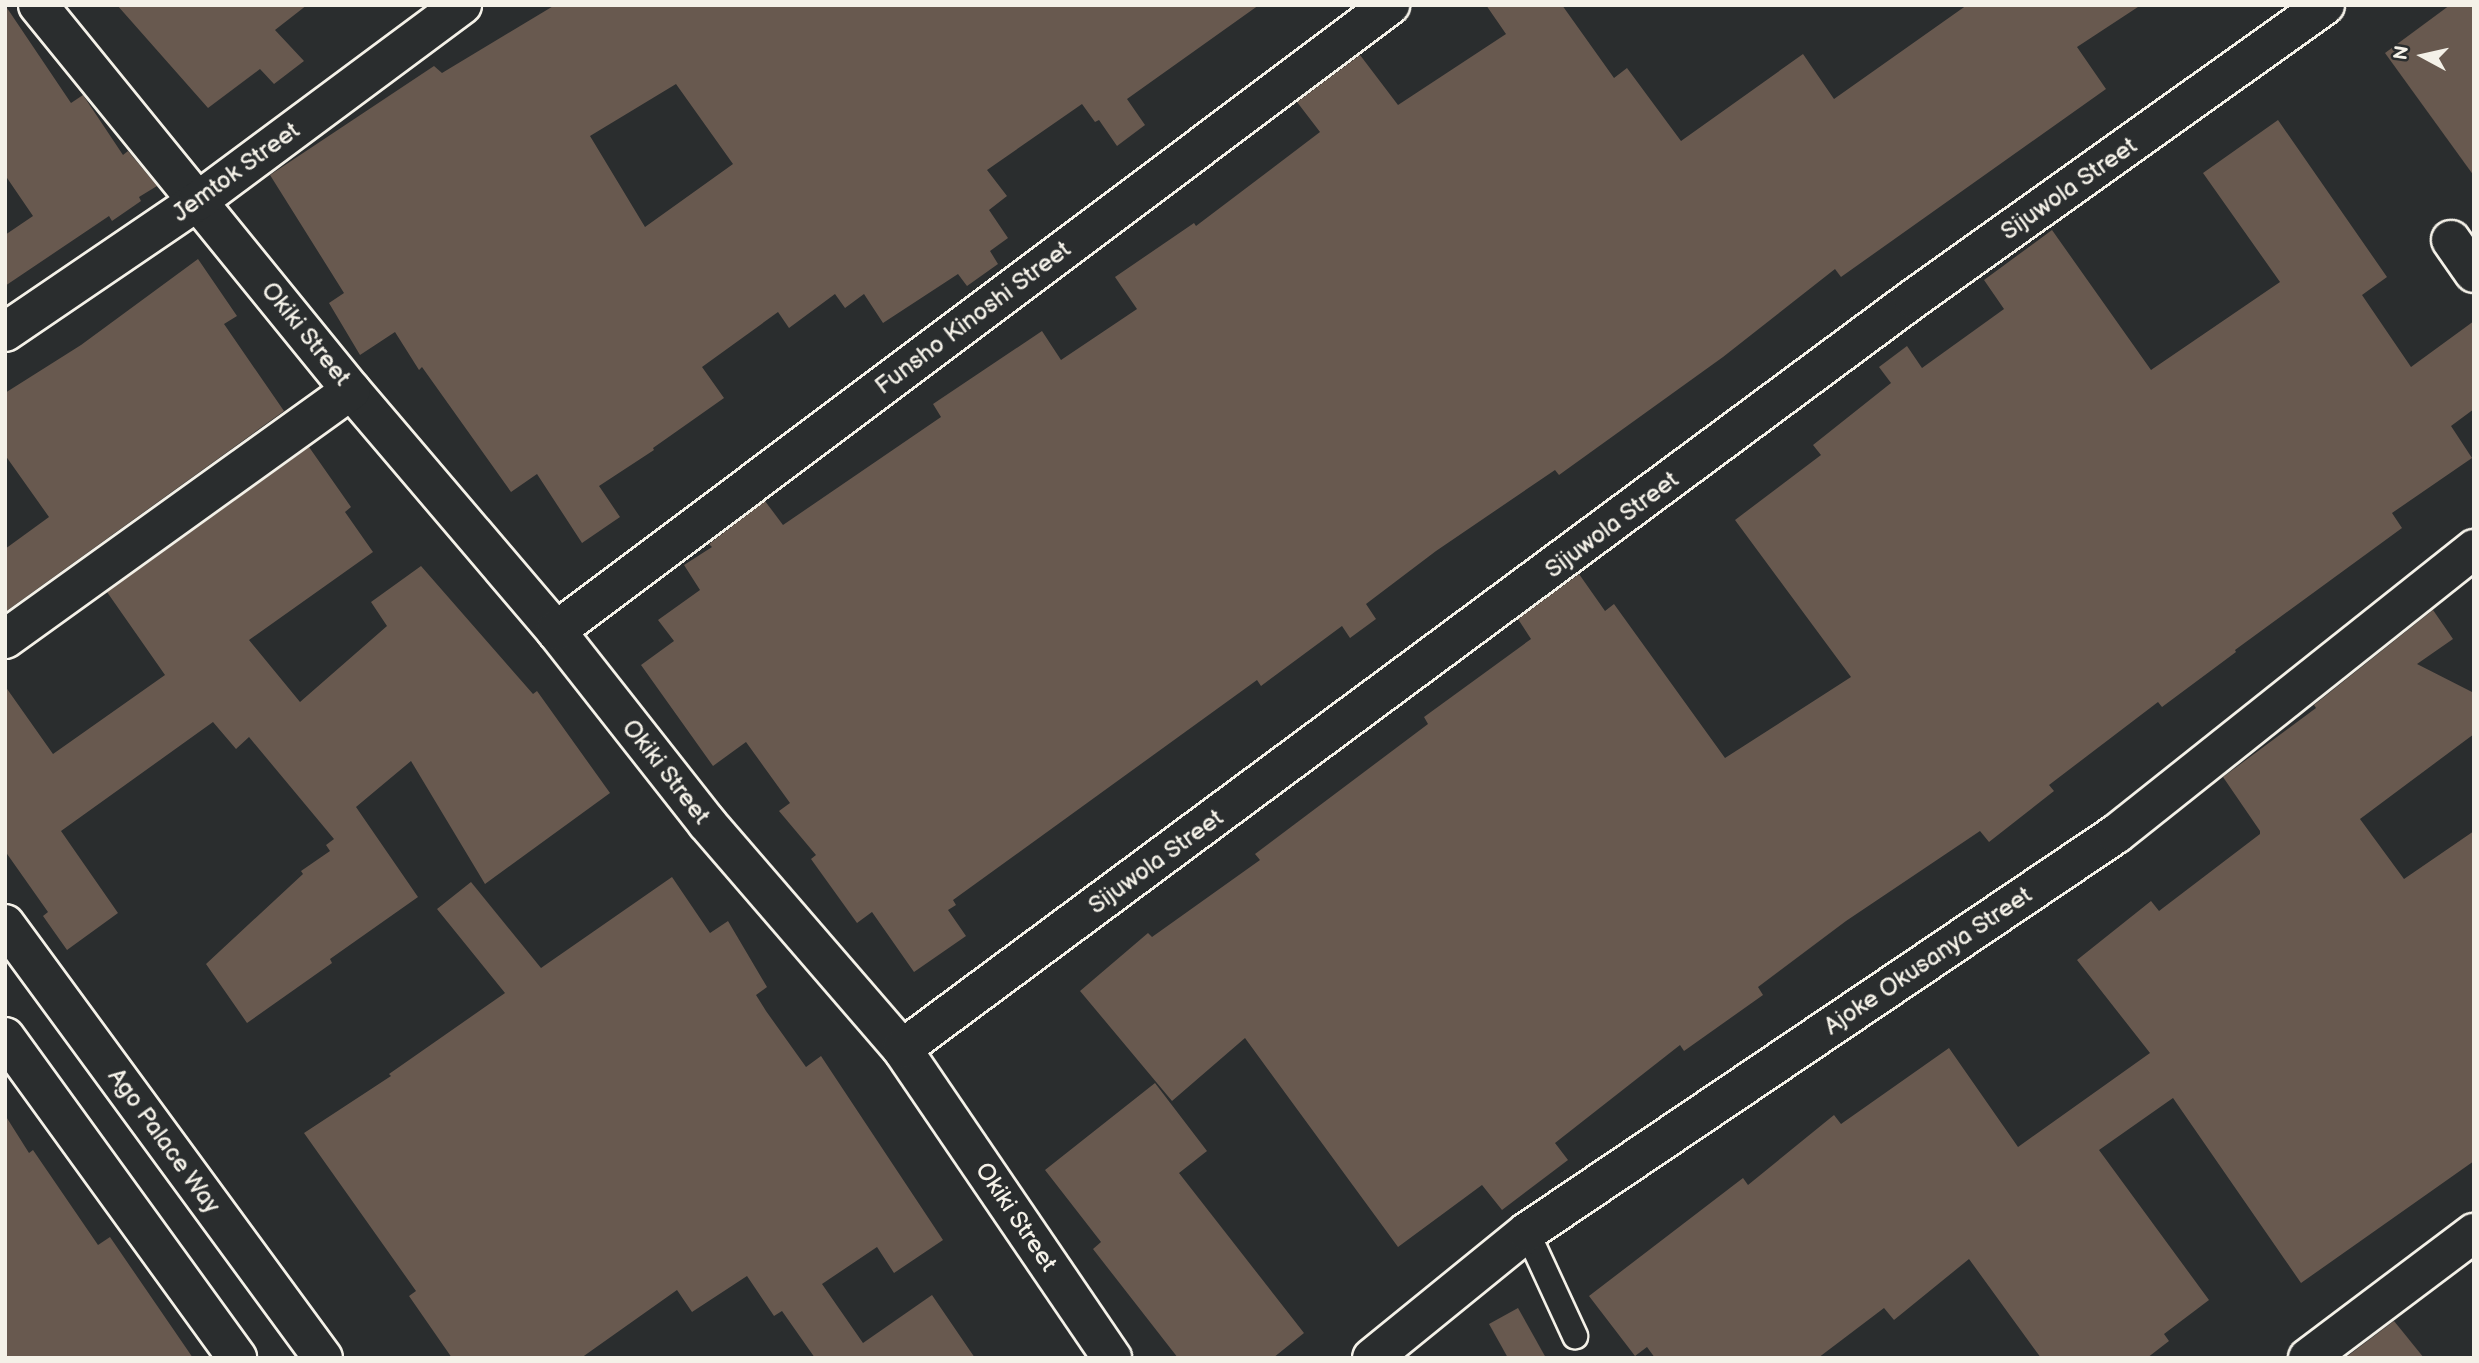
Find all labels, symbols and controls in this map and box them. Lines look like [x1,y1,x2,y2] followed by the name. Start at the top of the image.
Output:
[2388,21,2458,91] north arrow
[2389,44,2414,62] text: N
[167,116,305,228] street label: Jemtok Street
[1995,131,2143,247] street label: Sijuwola Street
[869,235,1077,401] street label: Funsho Kinoshi Street
[255,276,357,392] street label: Okiki Street
[1539,465,1685,585] street label: Sijuwola Street
[616,714,716,830] street label: Okiki Street
[1083,803,1229,921] street label: Sijuwola Street
[1819,881,2037,1041] street label: Ajoke Okusanya Street
[101,1063,227,1219] street label: Ago Palace Way
[969,1157,1063,1277] street label: Okiki Street

